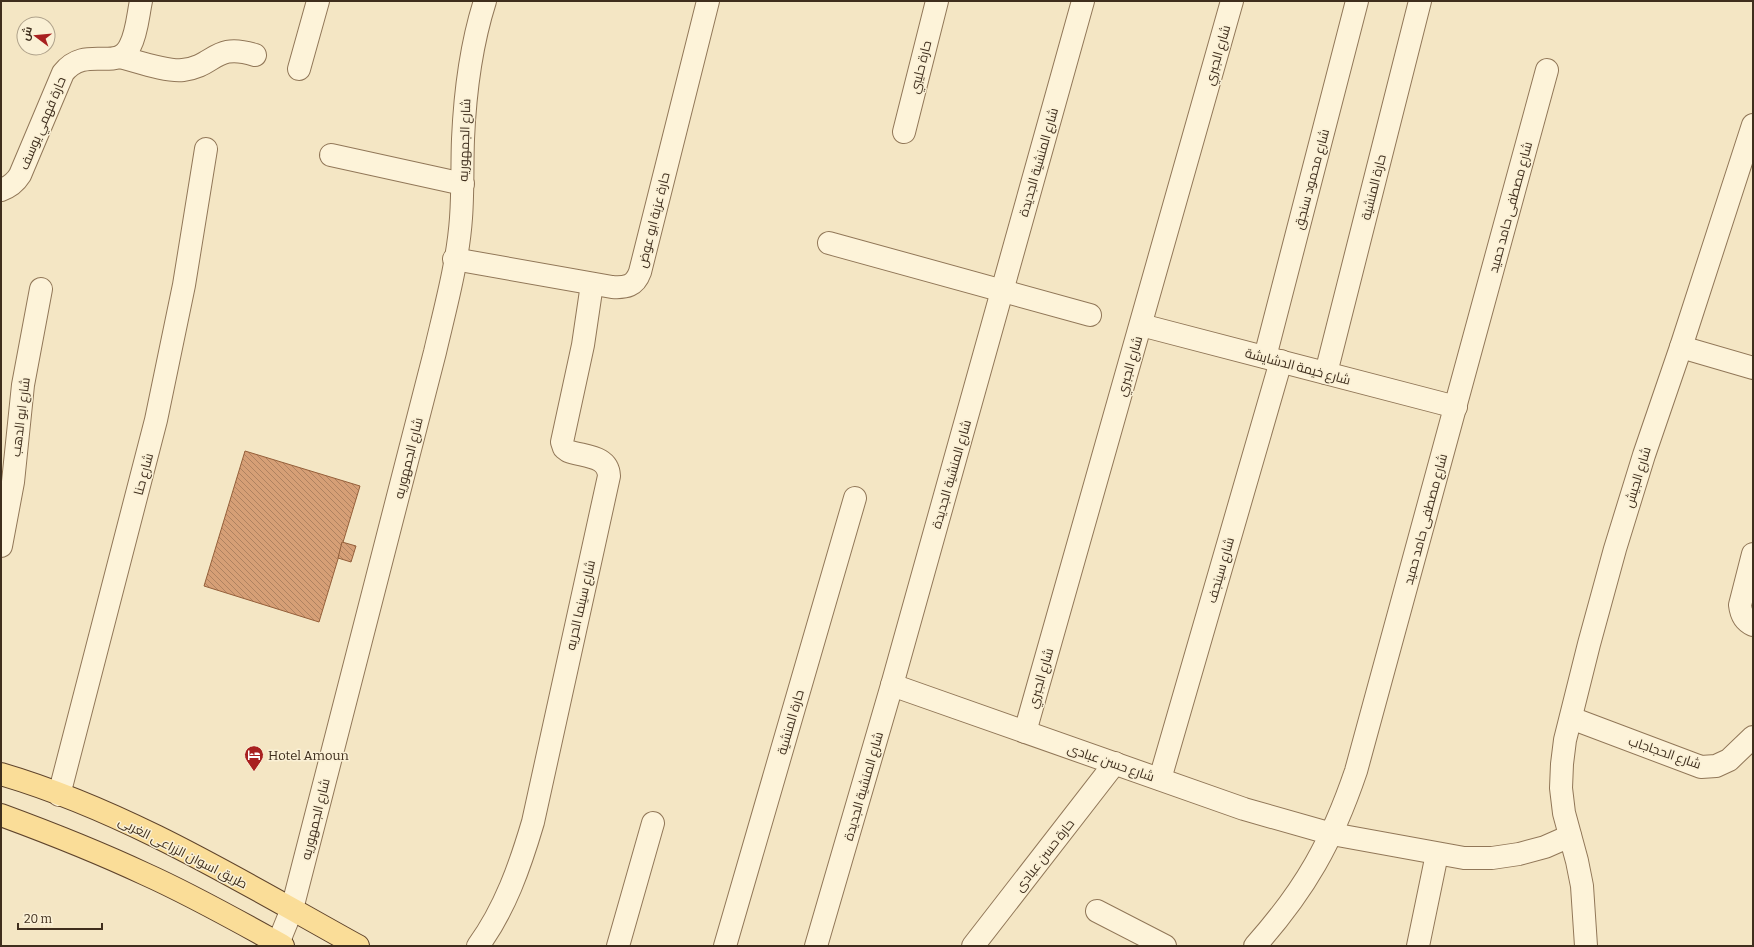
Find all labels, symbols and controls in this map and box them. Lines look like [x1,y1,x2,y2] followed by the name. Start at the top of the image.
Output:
[16,16,56,56] north arrow
[1202,23,1236,88] street label: شارع الجبري
[19,25,35,42] text: ش
[907,39,937,96] street label: حارة حليبي
[16,74,72,173] street label: حارة فهمي يوسف
[456,98,474,182] street label: شارع الجمهوريه
[1016,106,1062,219] street label: شارع المنشية الجديدة
[1291,127,1333,231] street label: شارع محمود سنجق
[1486,140,1536,275] street label: شارع مصطفى حامد حميد
[1358,153,1389,221] street label: حارة المنشية
[634,171,673,269] street label: حارة عزبة ابو عوض
[1114,334,1148,399] street label: شارع الجبري
[1243,345,1352,389] street label: شارع خيمة الدشايشة
[8,377,34,458] street label: شارع ابو الدهب
[391,416,427,500] street label: شارع الجمهوريه
[929,418,975,531] street label: شارع المنشية الجديدة
[1621,445,1655,510] street label: شارع الجيش
[131,452,157,497] street label: شارع حنا
[1401,452,1451,587] street label: شارع مصطفى حامد حميد
[1204,536,1238,605] street label: شارع سينجف
[563,558,599,652] street label: شارع سينما الحريه
[1025,646,1059,711] street label: شارع الجبري
[774,688,807,756] street label: حارة المنشية
[841,730,887,843] street label: شارع المنشية الجديدة
[1626,733,1703,773] street label: شارع الحجاجاب
[1065,741,1156,785] street label: شارع حسن عبادى
[243,744,265,772] hotel icon: Hotel Amoun
[268,748,349,763] place label: Hotel Amoun
[298,777,334,861] street label: شارع الجمهوريه
[116,813,250,892] street label: طريق اسوان الزراعى الغربى
[1011,816,1077,895] street label: حارة حسن عبادى
[18,905,102,931] scale bar
[24,912,53,926] text: 20 m

